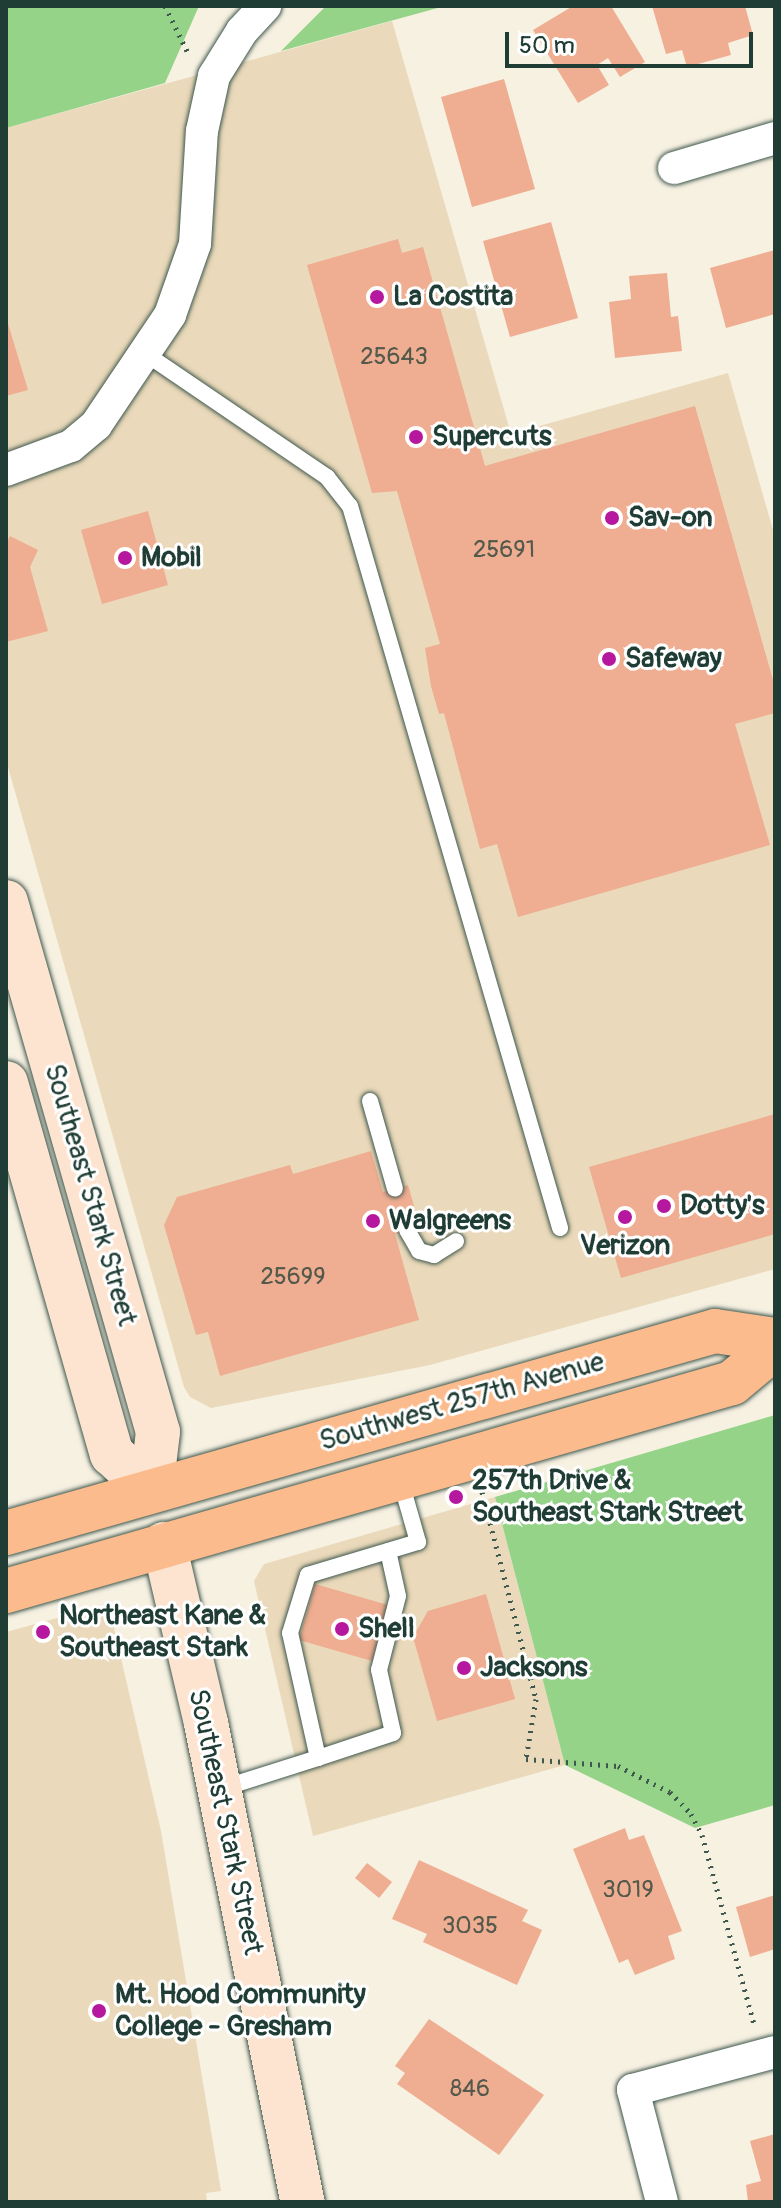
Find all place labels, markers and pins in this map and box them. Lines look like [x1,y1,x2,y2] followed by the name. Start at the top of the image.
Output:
[393,280,513,314] place label: La Costita
[368,288,386,306] marker: La Costita
[432,420,552,454] place label: Supercuts
[407,428,425,446] marker: Supercuts
[628,501,712,535] place label: Sav-on
[603,509,621,527] marker: Sav-on
[141,541,202,575] place label: Mobil
[116,549,134,567] marker: Mobil
[625,642,722,676] place label: Safeway
[600,650,618,668] marker: Safeway
[680,1189,765,1223] place label: Dotty's
[655,1197,673,1215] marker: Dotty's
[389,1204,511,1238] place label: Walgreens
[616,1208,634,1226] marker: Verizon
[364,1212,382,1230] marker: Walgreens
[580,1229,670,1263] place label: Verizon
[472,1464,743,1530] place label: 257th Drive & Southeast Stark Street
[447,1488,465,1506] marker: 257th Drive & Southeast Stark Street
[59,1599,266,1665] place label: Northeast Kane & Southeast Stark
[358,1612,415,1646] place label: Shell
[333,1620,351,1638] marker: Shell
[34,1623,52,1641] marker: Northeast Kane & Southeast Stark
[480,1651,587,1685] place label: Jacksons
[455,1659,473,1677] marker: Jacksons
[115,1978,366,2044] place label: Mt. Hood Community College - Gresham
[90,2002,108,2020] marker: Mt. Hood Community College - Gresham

